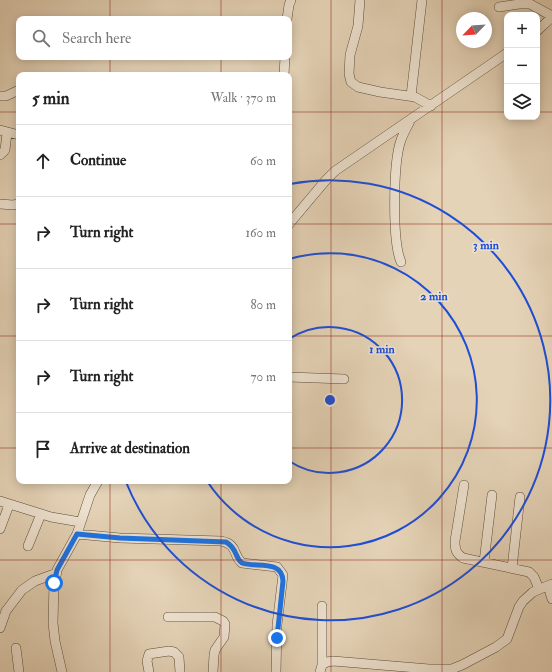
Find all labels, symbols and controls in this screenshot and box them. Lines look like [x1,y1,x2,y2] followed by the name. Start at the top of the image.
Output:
[456,12,492,48] north arrow
[504,12,540,120] map controls
[504,12,540,48] button: +
[16,16,292,60] search box
[30,27,52,49] icon: search
[62,29,131,48] text: Search here
[504,48,540,84] button: −
[504,84,540,120] button: layers
[32,88,70,109] text: 5 min
[211,90,276,106] text: Walk · 370 m
[32,150,54,172] icon: ahead
[70,151,126,170] text: Continue
[250,153,276,169] text: 60 m
[32,222,54,244] icon: right
[70,223,133,242] text: Turn right
[245,225,276,241] text: 160 m
[473,238,500,253] text: 3 min
[420,289,448,304] text: 2 min
[32,294,54,316] icon: right
[70,295,133,314] text: Turn right
[250,297,276,313] text: 80 m
[369,342,396,357] text: 1 min
[32,366,54,388] icon: right
[70,367,133,386] text: Turn right
[251,369,276,385] text: 70 m
[323,393,337,407] centre of rings
[32,438,54,460] icon: arrive
[70,439,190,458] text: Arrive at destination
[45,574,63,592] route start
[268,629,286,647] route end

